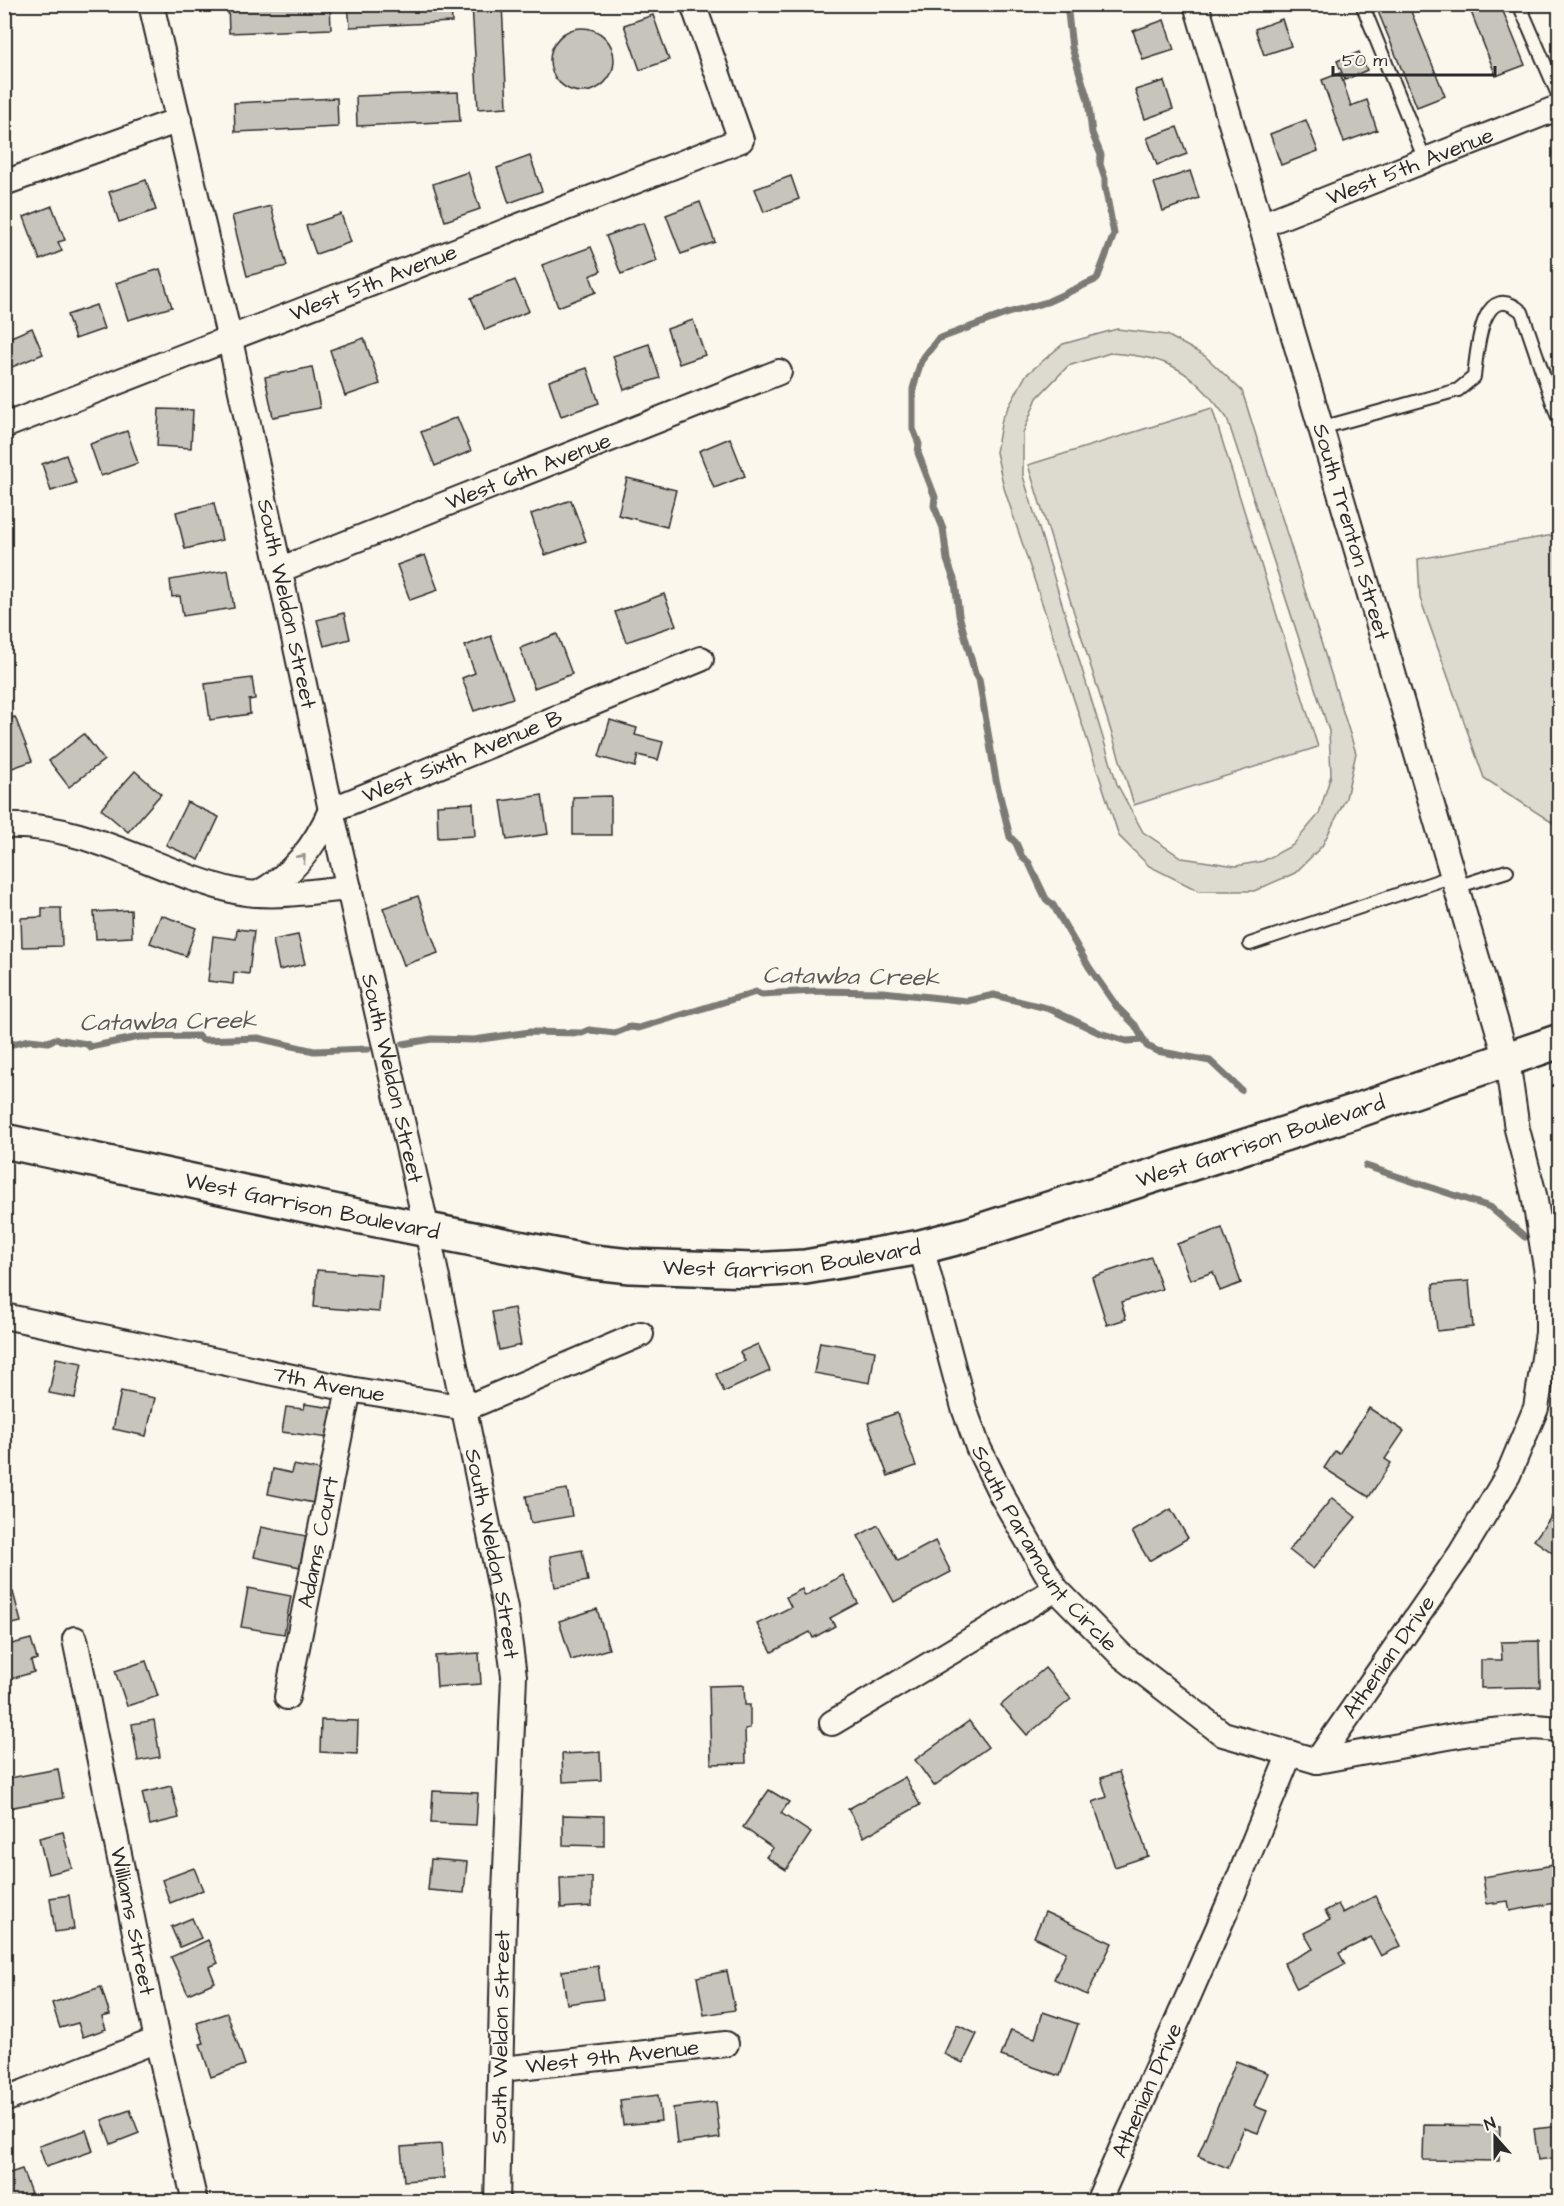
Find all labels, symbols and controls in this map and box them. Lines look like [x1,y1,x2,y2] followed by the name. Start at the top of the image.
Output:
[1333,39,1495,77] scale bar
[1342,48,1387,73] text: 50 m
[1322,119,1498,213] street label: West 5th Avenue
[285,236,461,329] street label: West 5th Avenue
[1305,420,1398,644] street label: South Trenton Street
[441,425,615,518] street label: West 6th Avenue
[249,496,324,712] street label: South Weldon Street
[357,702,567,811] street label: West Sixth Avenue B
[295,855,306,865] one-way arrow
[762,958,941,996] water label: Catawba Creek
[353,971,431,1186] street label: South Weldon Street
[79,1003,258,1041] water label: Catawba Creek
[1132,1087,1389,1196] street label: West Garrison Boulevard
[182,1164,442,1247] street label: West Garrison Boulevard
[662,1232,923,1286] street label: West Garrison Boulevard
[270,1358,387,1410] street label: 7th Avenue
[964,1440,1125,1658] street label: South Paramount Circle
[457,1446,527,1661] street label: South Weldon Street
[290,1473,347,1611] street label: Adams Court
[1335,1589,1443,1725] street label: Athenian Drive
[102,1844,163,1998] street label: Williams Street
[484,1930,518,2144] street label: South Weldon Street
[1104,2018,1190,2163] street label: Athenian Drive
[524,2032,701,2082] street label: West 9th Avenue
[1465,2107,1525,2167] north arrow
[1481,2112,1499,2136] text: N

